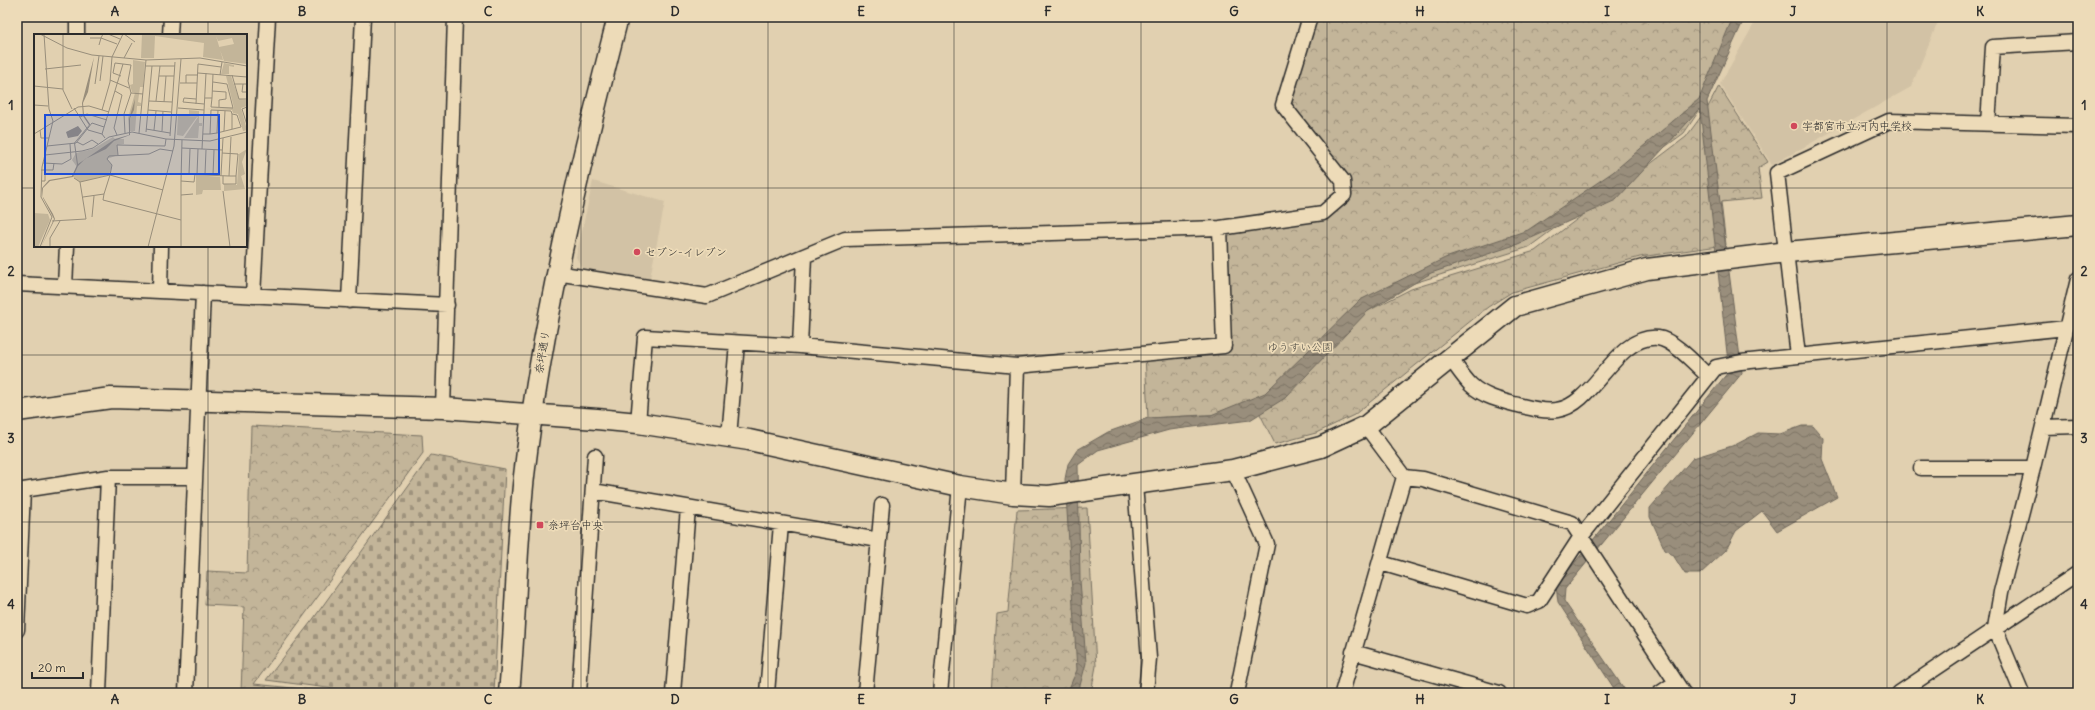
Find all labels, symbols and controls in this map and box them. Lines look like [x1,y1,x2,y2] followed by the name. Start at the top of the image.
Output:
[111,3,120,20] text: A
[298,3,307,20] text: B
[484,3,493,20] text: C
[670,3,680,20] text: D
[857,3,865,20] text: E
[1044,3,1052,20] text: F
[1229,3,1239,20] text: G
[1415,3,1425,20] text: H
[1604,3,1610,20] text: I
[1790,3,1797,20] text: J
[1976,3,1985,20] text: K
[34,34,247,247] inset map
[8,97,14,114] text: 1
[2081,97,2087,114] text: 1
[1802,119,1912,133] place label: 宇都宮市立河内中学校
[1789,121,1799,131] marker: 宇都宮市立河内中学校
[645,245,727,259] place label: セブン-イレブン
[632,247,642,257] marker: セブン-イレブン
[7,263,15,280] text: 2
[2080,263,2088,280] text: 2
[532,329,552,375] street label: 奈坪通り
[1267,340,1333,354] park label: ゆうすい公園
[7,430,15,447] text: 3
[2080,430,2088,447] text: 3
[548,518,603,532] place label: 奈坪台中央
[535,520,545,530] marker: 奈坪台中央
[7,596,15,613] text: 4
[2080,596,2088,613] text: 4
[32,654,83,680] scale bar
[38,660,66,675] text: 20 m
[111,691,120,708] text: A
[298,691,307,708] text: B
[484,691,493,708] text: C
[670,691,680,708] text: D
[857,691,865,708] text: E
[1044,691,1052,708] text: F
[1229,691,1239,708] text: G
[1415,691,1425,708] text: H
[1604,691,1610,708] text: I
[1790,691,1797,708] text: J
[1976,691,1985,708] text: K

